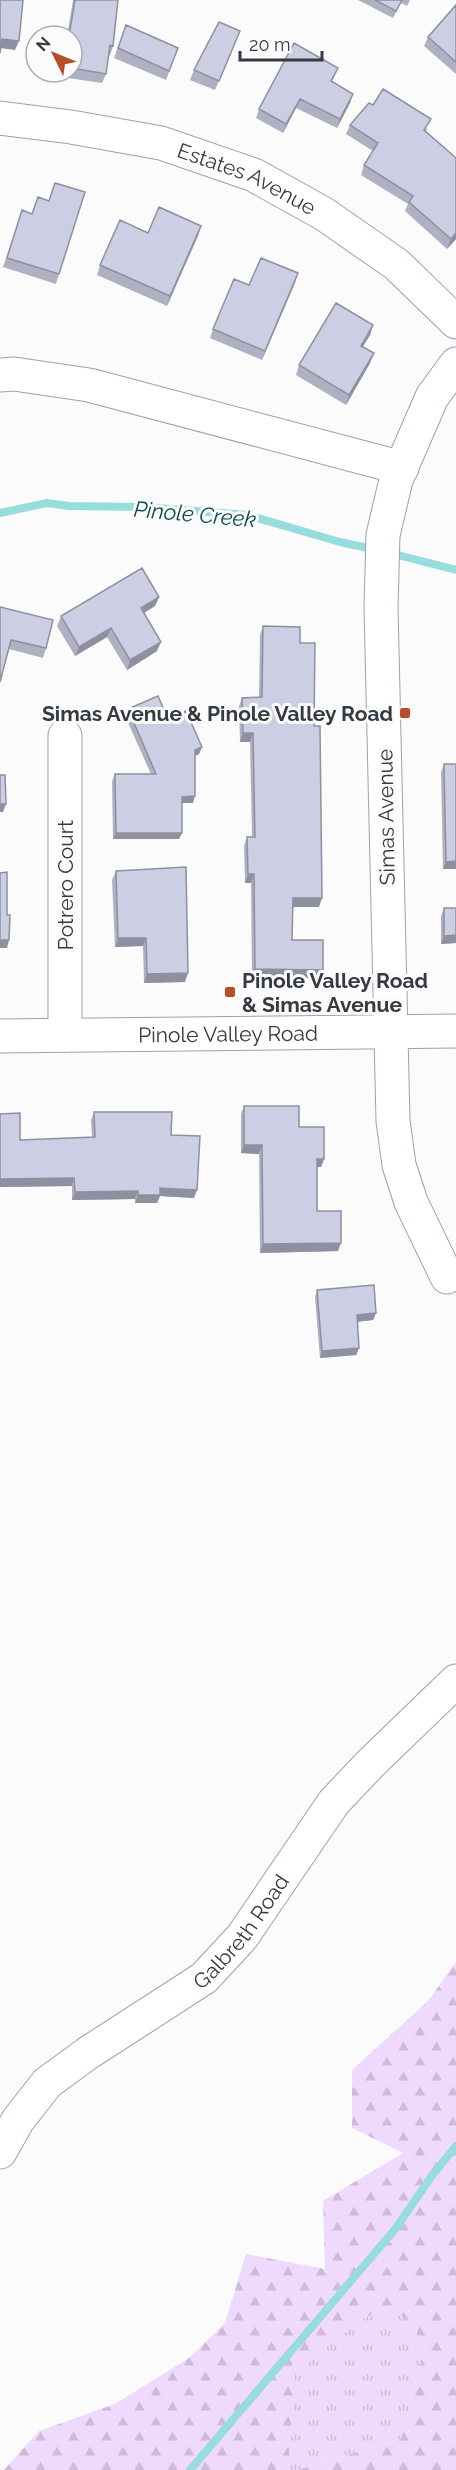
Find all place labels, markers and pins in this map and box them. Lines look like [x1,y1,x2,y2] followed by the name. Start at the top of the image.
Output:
[42,701,393,726] place label: Simas Avenue & Pinole Valley Road
[398,706,412,720] marker: Simas Avenue & Pinole Valley Road
[242,968,428,1017] place label: Pinole Valley Road & Simas Avenue
[223,985,237,999] marker: Pinole Valley Road & Simas Avenue

